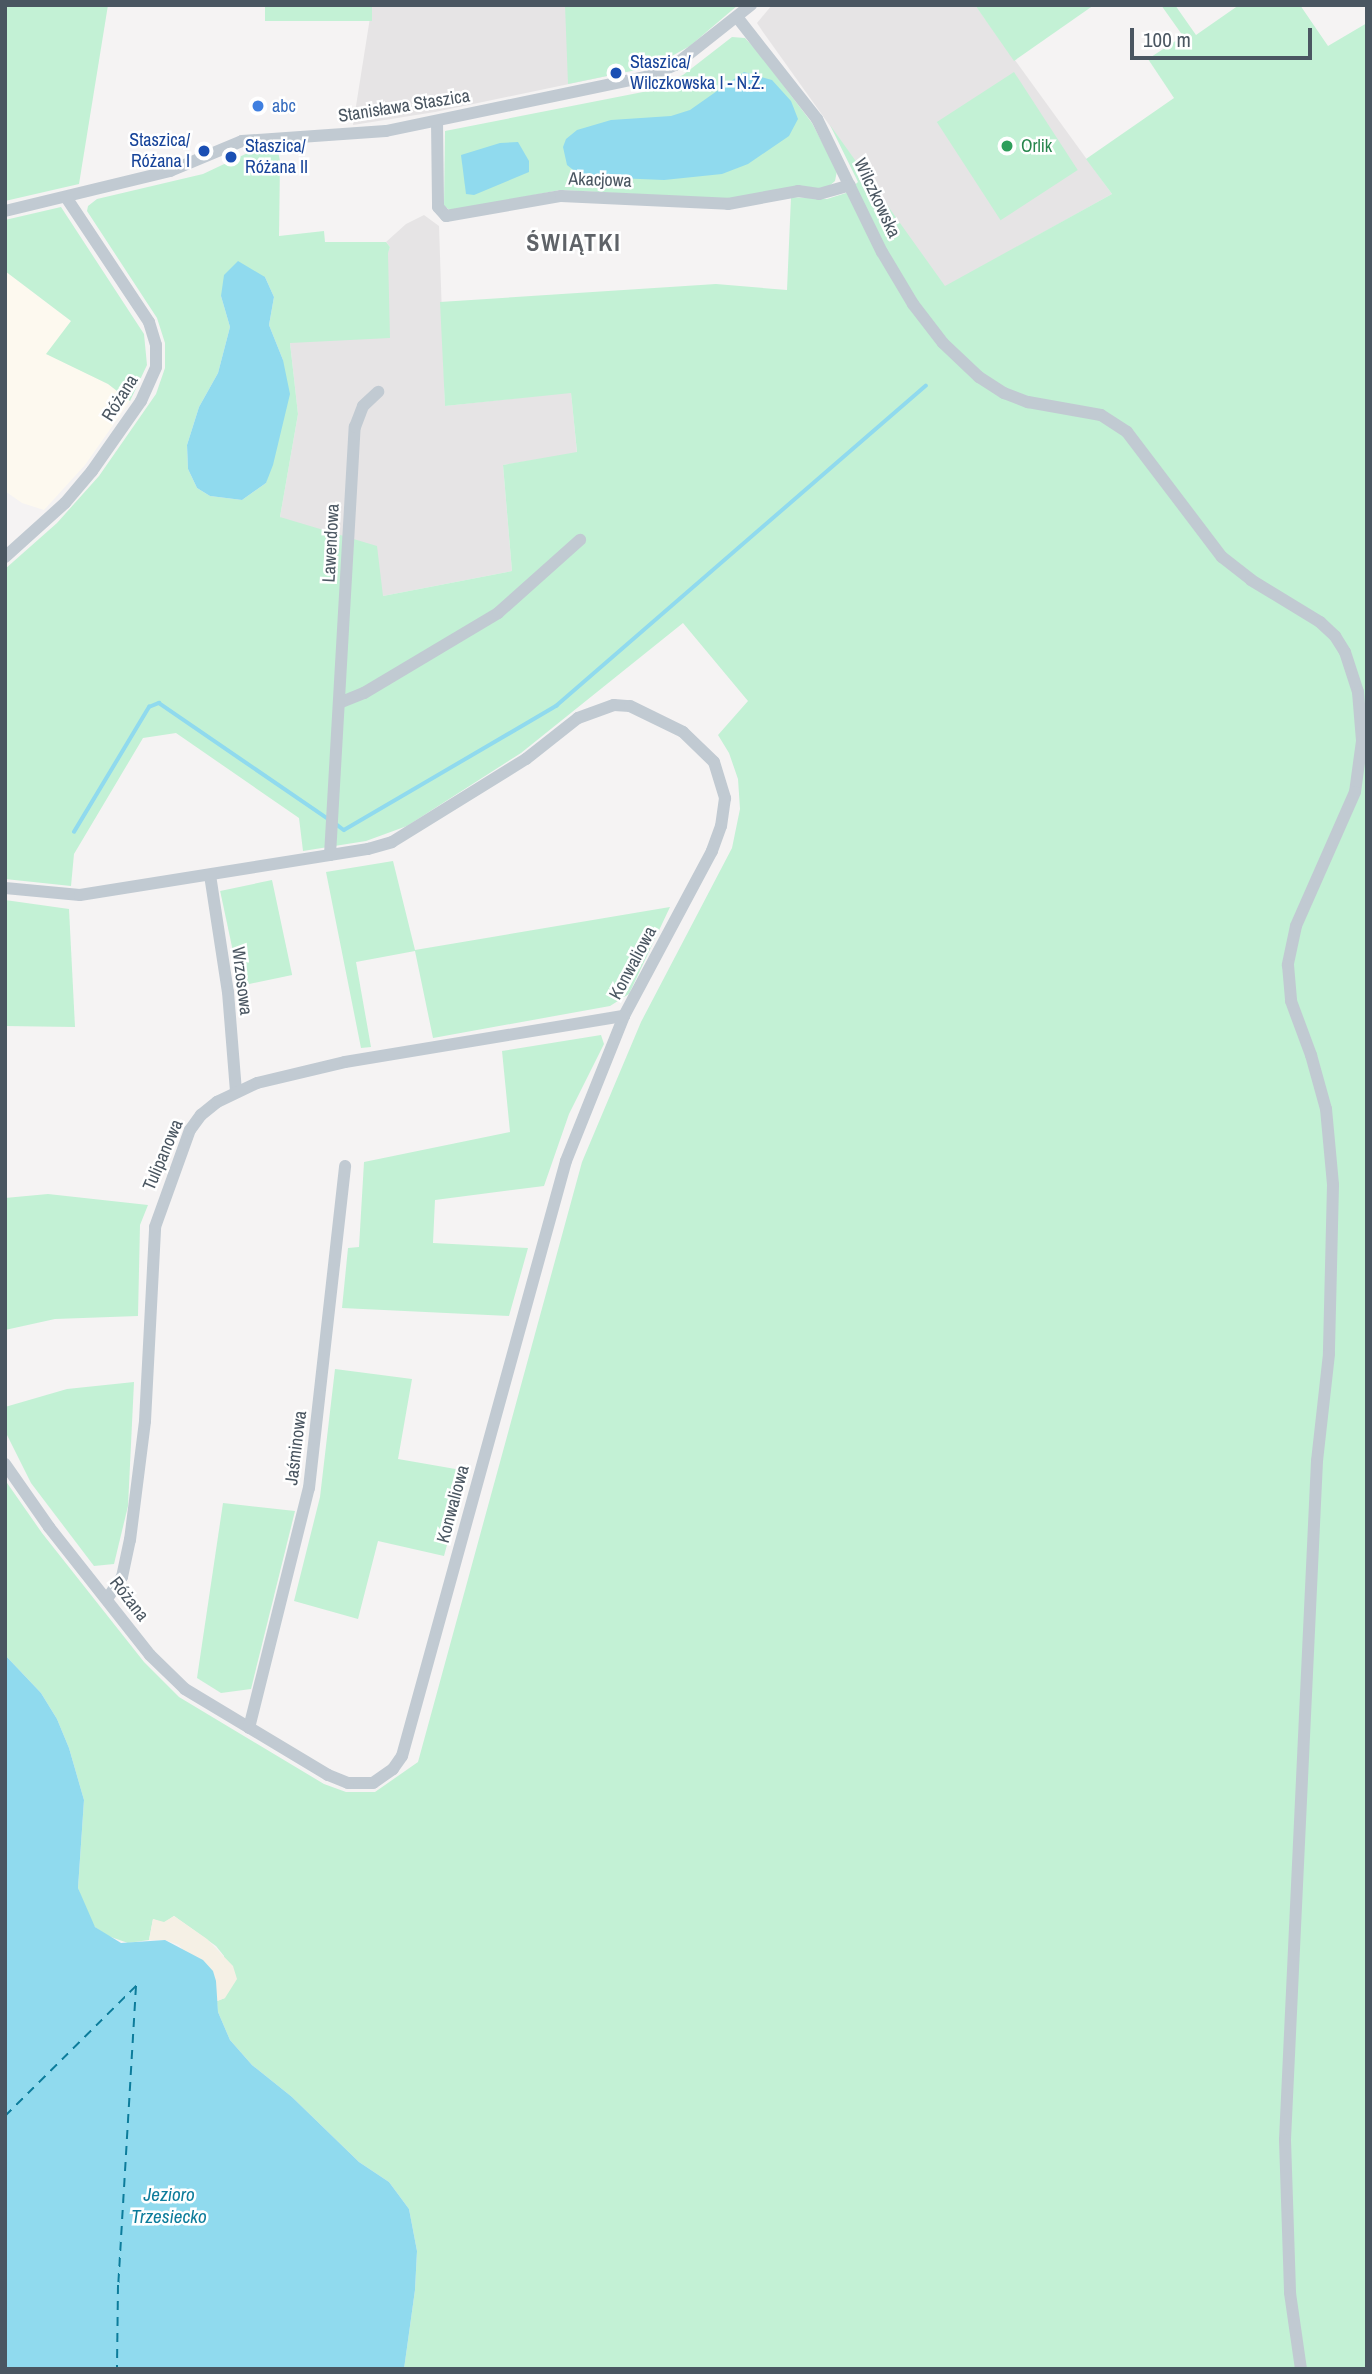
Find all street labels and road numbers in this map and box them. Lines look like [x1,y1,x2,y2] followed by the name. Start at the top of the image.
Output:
[337,85,471,127] street label: Stanisława Staszica
[849,155,905,241] street label: Wilczkowska
[568,168,632,192] street label: Akacjowa
[97,371,143,425] street label: Różana
[318,503,344,583] street label: Lawendowa
[605,923,661,1003] street label: Konwaliowa
[227,946,257,1016] street label: Wrzosowa
[138,1116,188,1194] street label: Tulipanowa
[281,1410,311,1486] street label: Jaśminowa
[432,1463,474,1545] street label: Konwaliowa
[105,1572,153,1626] street label: Różana

